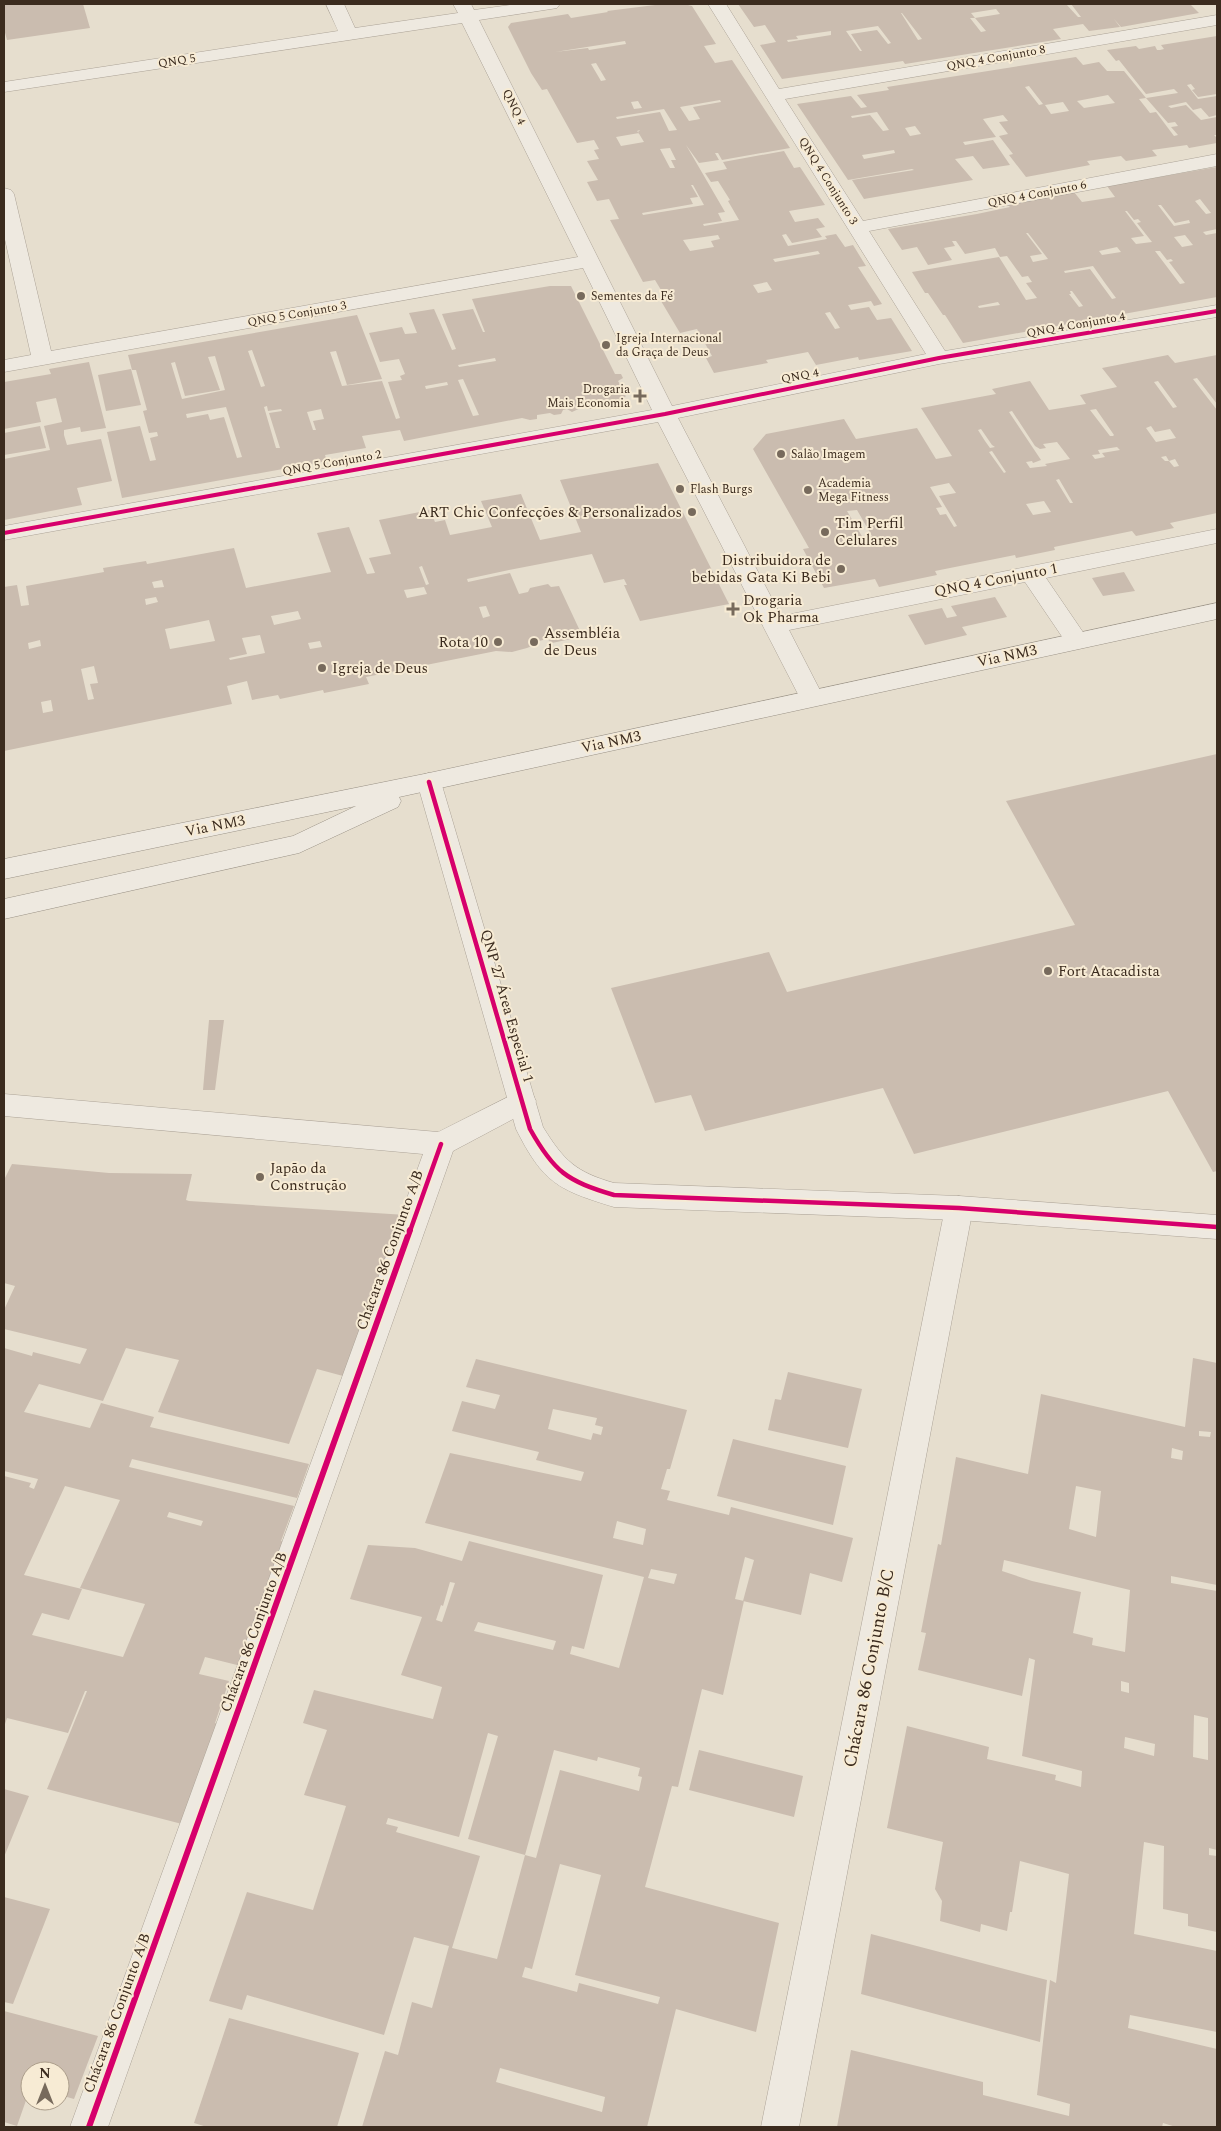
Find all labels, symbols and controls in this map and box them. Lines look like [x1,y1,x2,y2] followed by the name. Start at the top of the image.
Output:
[945,40,1047,76] street label: QNQ 4 Conjunto 8
[157,49,197,73] street label: QNQ 5
[497,86,531,128] street label: QNQ 4
[793,133,863,229] street label: QNQ 4 Conjunto 3
[986,175,1088,213] street label: QNQ 4 Conjunto 6
[591,287,673,306] place label: Sementes da Fé
[575,290,587,302] marker: Sementes da Fé
[246,296,348,332] street label: QNQ 5 Conjunto 3
[1025,307,1127,343] street label: QNQ 4 Conjunto 4
[616,329,722,362] place label: Igreja Internacional da Graça de Deus
[600,339,612,351] marker: Igreja Internacional da Graça de Deus
[780,363,820,389] street label: QNQ 4
[547,380,630,413] place label: Drogaria Mais Economia
[634,390,646,402] marker: Drogaria Mais Economia
[281,445,383,481] street label: QNQ 5 Conjunto 2
[791,445,866,464] place label: Salão Imagem
[775,448,787,460] marker: Salão Imagem
[818,474,889,507] place label: Academia Mega Fitness
[690,480,753,499] place label: Flash Burgs
[674,483,686,495] marker: Flash Burgs
[802,484,814,496] marker: Academia Mega Fitness
[418,501,682,524] place label: ART Chic Confecções & Personalizados
[686,506,698,518] marker: ART Chic Confecções & Personalizados
[835,512,903,552] place label: Tim Perfil Celulares
[819,526,831,538] marker: Tim Perfil Celulares
[692,549,831,589] place label: Distribuidora de bebidas Gata Ki Bebi
[932,557,1060,603] street label: QNQ 4 Conjunto 1
[835,563,847,575] marker: Distribuidora de bebidas Gata Ki Bebi
[743,589,820,629] place label: Drogaria Ok Pharma
[727,603,739,615] marker: Drogaria Ok Pharma
[544,622,621,662] place label: Assembléia de Deus
[439,631,488,654] place label: Rota 10
[492,636,504,648] marker: Rota 10
[528,636,540,648] marker: Assembléia de Deus
[975,638,1040,674] street label: Via NM3
[332,657,428,680] place label: Igreja de Deus
[316,662,328,674] marker: Igreja de Deus
[579,724,644,760] street label: Via NM3
[183,809,247,843] street label: Via NM3
[474,927,540,1085] street label: QNP 27 Área Especial 1
[1058,960,1161,983] place label: Fort Atacadista
[1042,965,1054,977] marker: Fort Atacadista
[270,1157,347,1197] place label: Japão da Construção
[350,1167,430,1333] street label: Chácara 86 Conjunto A/B
[254,1171,266,1183] marker: Japão da Construção
[214,1549,294,1715] street label: Chácara 86 Conjunto A/B
[836,1566,902,1770] street label: Chácara 86 Conjunto B/C
[77,1930,157,2096] street label: Chácara 86 Conjunto A/B
[20,2061,70,2111] north arrow
[39,2063,51,2084] text: N

